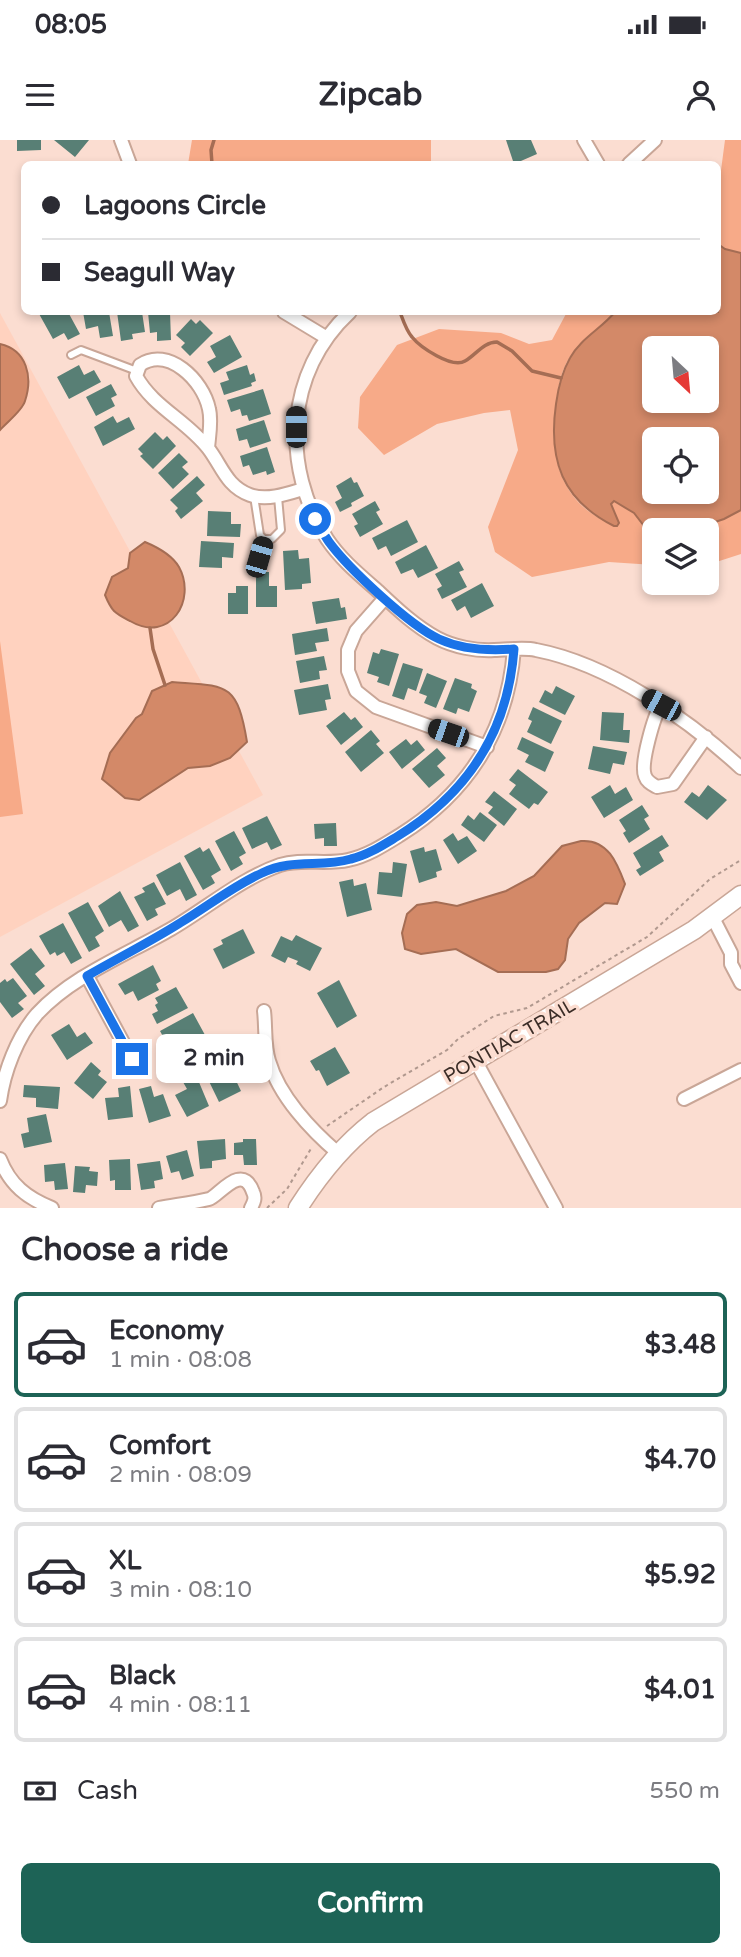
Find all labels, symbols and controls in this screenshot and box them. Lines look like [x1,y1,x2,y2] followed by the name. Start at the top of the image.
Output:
[35,9,107,40] text: 08:05
[21,76,59,114] icon: menu
[319,76,422,114] text: Zipcab
[682,76,720,114] icon: person
[84,190,266,221] text: Lagoons Circle
[84,257,235,288] text: Seagull Way
[642,336,719,413] north arrow
[642,336,719,595] map controls
[286,406,307,448] car
[642,427,719,504] button: locate
[299,503,331,535] route start
[642,518,719,595] button: layers
[244,534,275,580] car
[638,686,685,724] car
[425,716,472,750] car
[440,994,579,1087] street label: PONTIAC TRAIL
[156,1034,272,1084] callout: 2 min
[116,1043,148,1075] route end
[183,1044,245,1072] text: 2 min
[21,1231,228,1269] text: Choose a ride
[25,1313,88,1376] icon: car
[109,1315,224,1346] text: Economy
[645,1329,716,1360] text: $3.48
[109,1346,252,1374] text: 1 min · 08:08
[25,1428,88,1491] icon: car
[109,1430,211,1461] text: Comfort
[644,1444,716,1475] text: $4.70
[109,1461,252,1489] text: 2 min · 08:09
[25,1543,88,1606] icon: car
[109,1545,141,1576] text: XL
[644,1559,716,1590] text: $5.92
[109,1576,252,1604] text: 3 min · 08:10
[25,1658,88,1721] icon: car
[109,1660,176,1691] text: Black
[644,1674,716,1705] text: $4.01
[109,1691,252,1719] text: 4 min · 08:11
[21,1772,59,1810] icon: cash
[77,1775,138,1806] text: Cash
[650,1777,720,1805] text: 550 m
[21,1863,720,1943] button: Confirm

